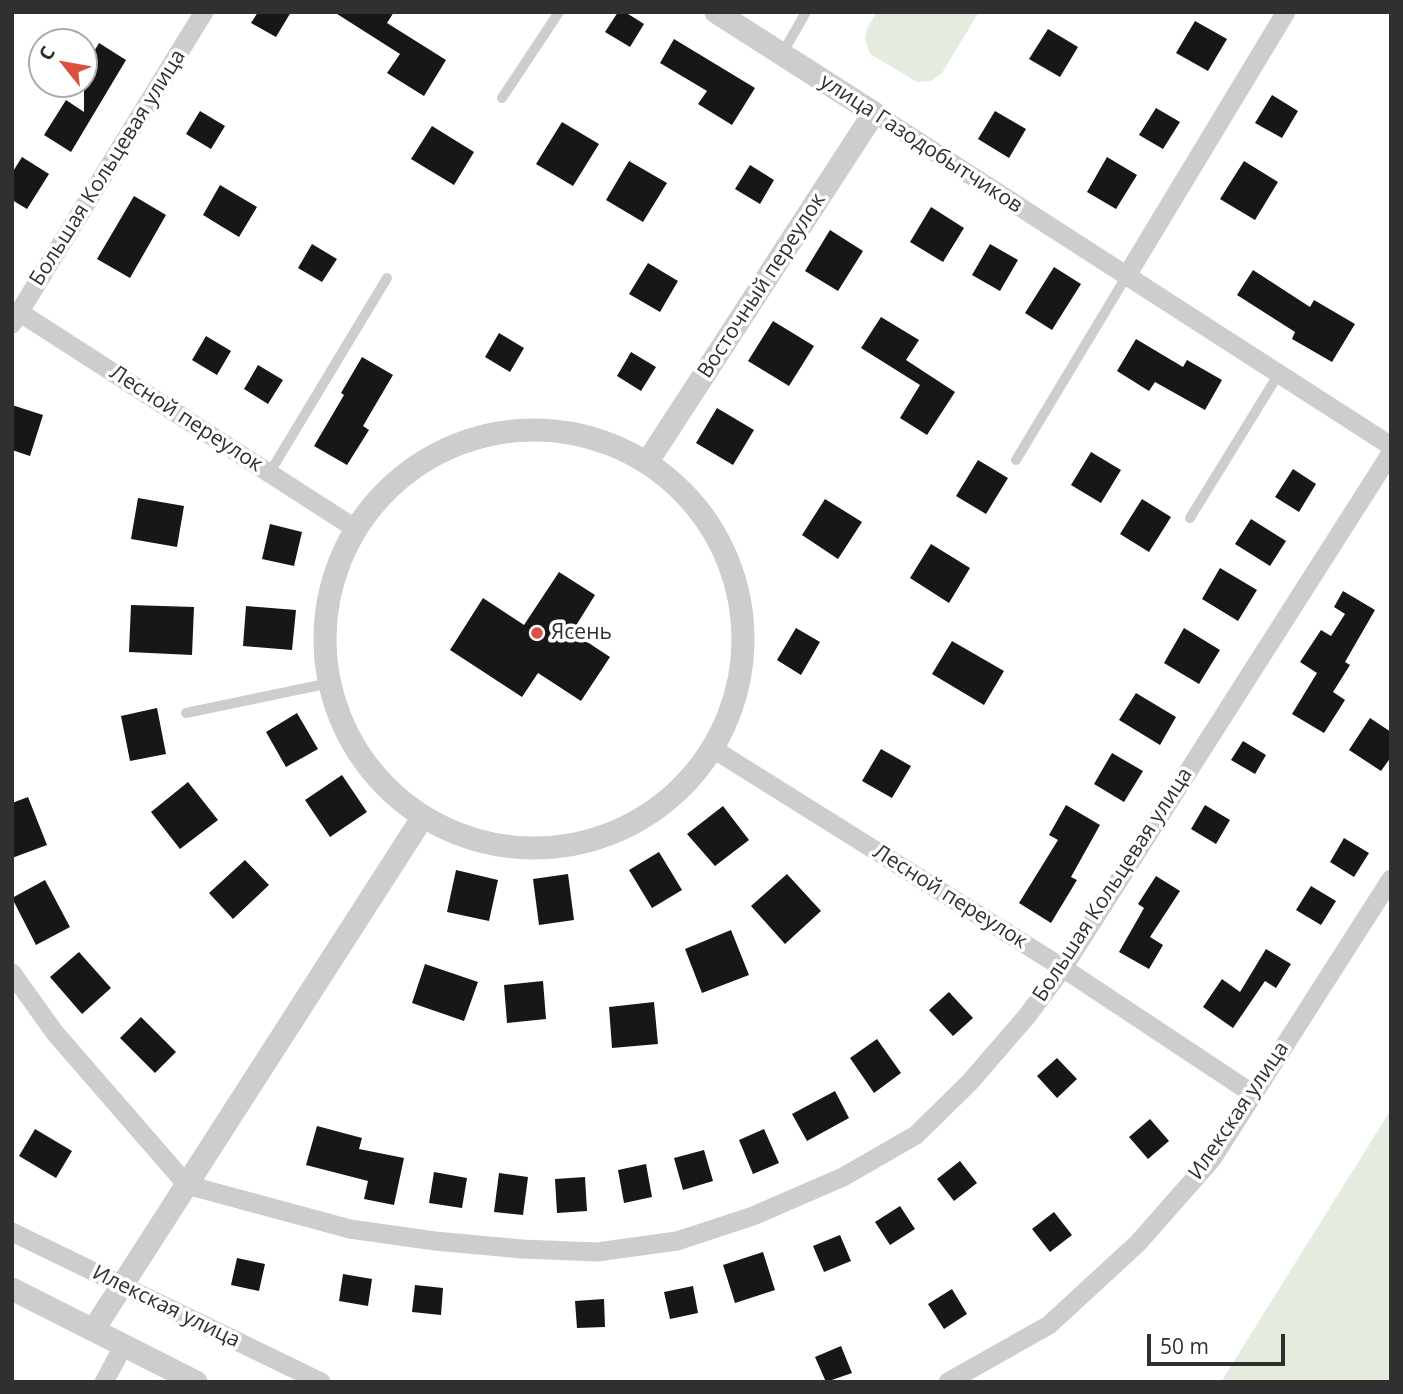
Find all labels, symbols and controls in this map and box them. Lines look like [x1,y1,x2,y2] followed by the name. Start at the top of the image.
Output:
[28,28,98,98] north arrow
[32,41,61,65] text: С
[25,45,191,291] street label: Большая Кольцевая улица
[815,69,1027,219] street label: улица Газодобытчиков
[693,189,831,383] street label: Восточный переулок
[105,360,267,478] street label: Лесной переулок
[551,620,612,646] place label: Ясень
[529,625,545,641] marker: Ясень
[1028,763,1198,1007] street label: Большая Кольцевая улица
[868,839,1032,955] street label: Лесной переулок
[1184,1037,1294,1185] street label: Илекская улица
[88,1260,244,1354] street label: Илекская улица
[1151,1320,1289,1364] scale bar
[1160,1332,1209,1360] text: 50 m

